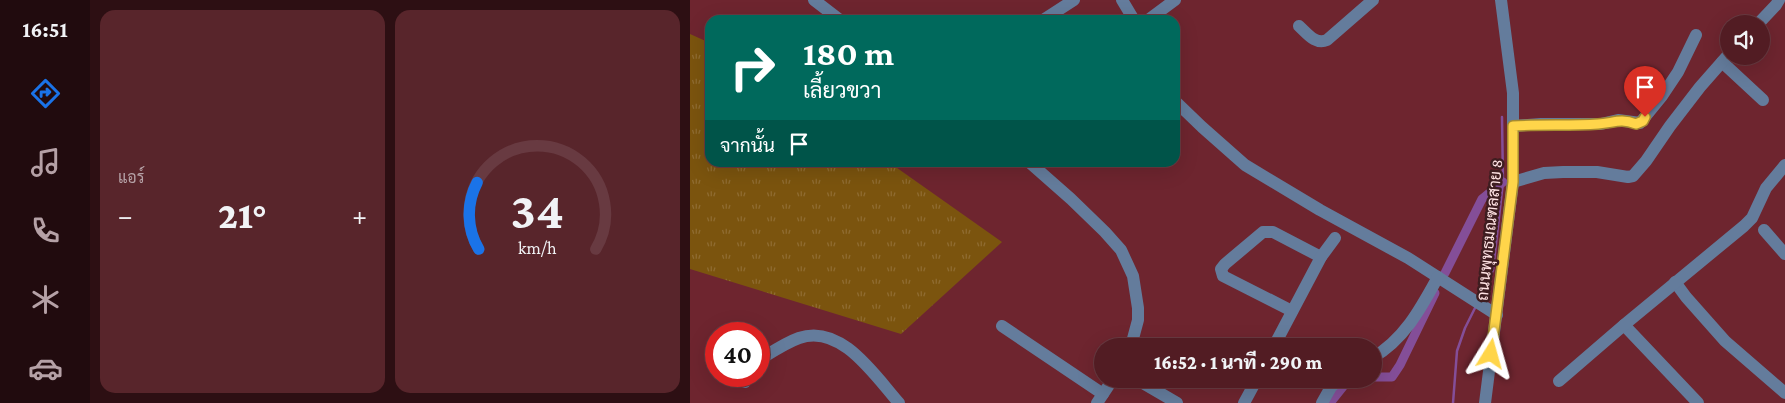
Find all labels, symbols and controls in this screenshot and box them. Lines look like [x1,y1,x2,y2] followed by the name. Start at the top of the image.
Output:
[1720,15,1770,65] map controls
[1720,15,1770,65] button: sound
[22,17,68,42] text: 16:51
[803,34,894,73] text: 180 m
[720,35,785,100] icon: right
[1624,66,1666,117] pin
[1631,73,1659,101] icon: arrive
[28,76,63,111] icon: directions
[803,78,881,103] text: เลี้ยวขวา
[785,130,813,158] icon: arrive
[720,135,775,156] text: จากนั้น
[28,145,63,180] icon: music
[1474,159,1508,302] street label: ถนนพุทธมณฑลสาย 8
[118,169,144,186] text: แอร์
[511,181,564,239] text: 34
[218,194,267,236] text: 21°
[118,200,133,231] text: −
[352,200,367,231] text: +
[28,213,63,248] icon: phone
[518,238,557,258] text: km/h
[28,282,63,317] icon: climate
[705,322,770,387] speed limit sign: 40
[1464,327,1516,379] position arrow
[28,351,63,386] icon: car
[1154,352,1322,373] text: 16:52 · 1 นาที · 290 m

